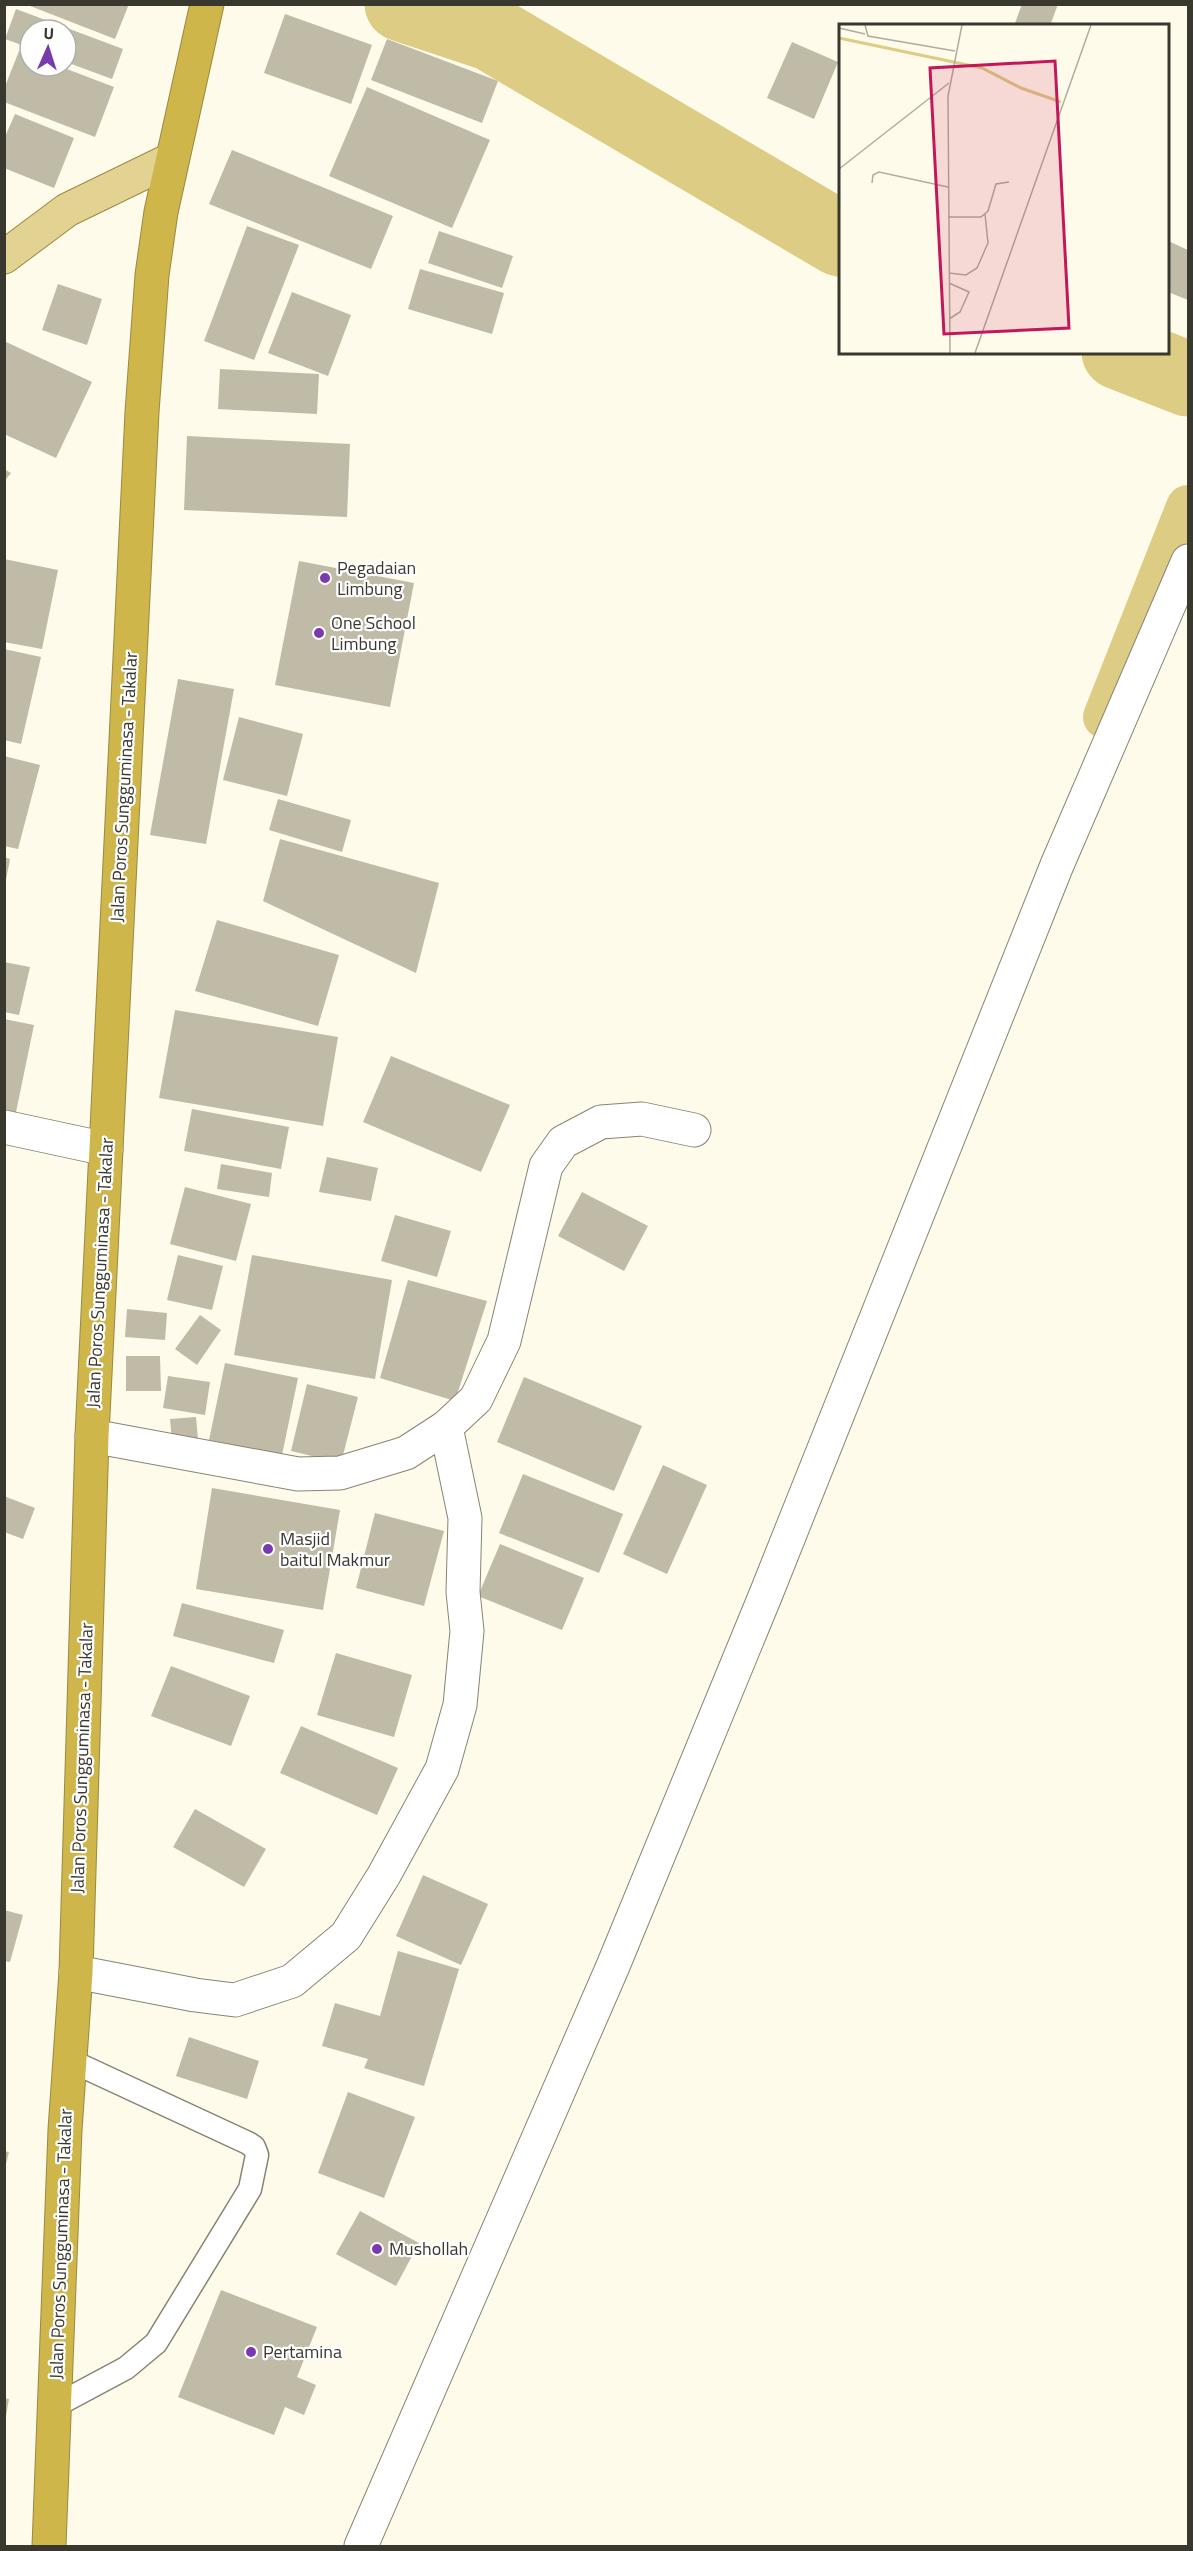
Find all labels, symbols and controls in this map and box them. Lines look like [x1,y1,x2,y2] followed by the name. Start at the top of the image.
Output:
[18,18,78,78] north arrow
[43,21,55,45] text: U
[839,24,1169,354] inset map
[337,554,416,602] place label: Pegadaian Limbung
[318,571,332,585] marker: Pegadaian Limbung
[331,609,416,657] place label: One School Limbung
[312,626,326,640] marker: One School Limbung
[103,651,144,923] street label: Jalan Poros Sungguminasa - Takalar
[79,1137,120,1409] street label: Jalan Poros Sungguminasa - Takalar
[280,1525,390,1573] place label: Masjid baitul Makmur
[261,1542,275,1556] marker: Masjid baitul Makmur
[63,1622,100,1894] street label: Jalan Poros Sungguminasa - Takalar
[42,2108,79,2380] street label: Jalan Poros Sungguminasa - Takalar
[389,2235,468,2262] place label: Mushollah
[370,2242,384,2256] marker: Mushollah
[263,2338,342,2365] place label: Pertamina
[244,2345,258,2359] marker: Pertamina

